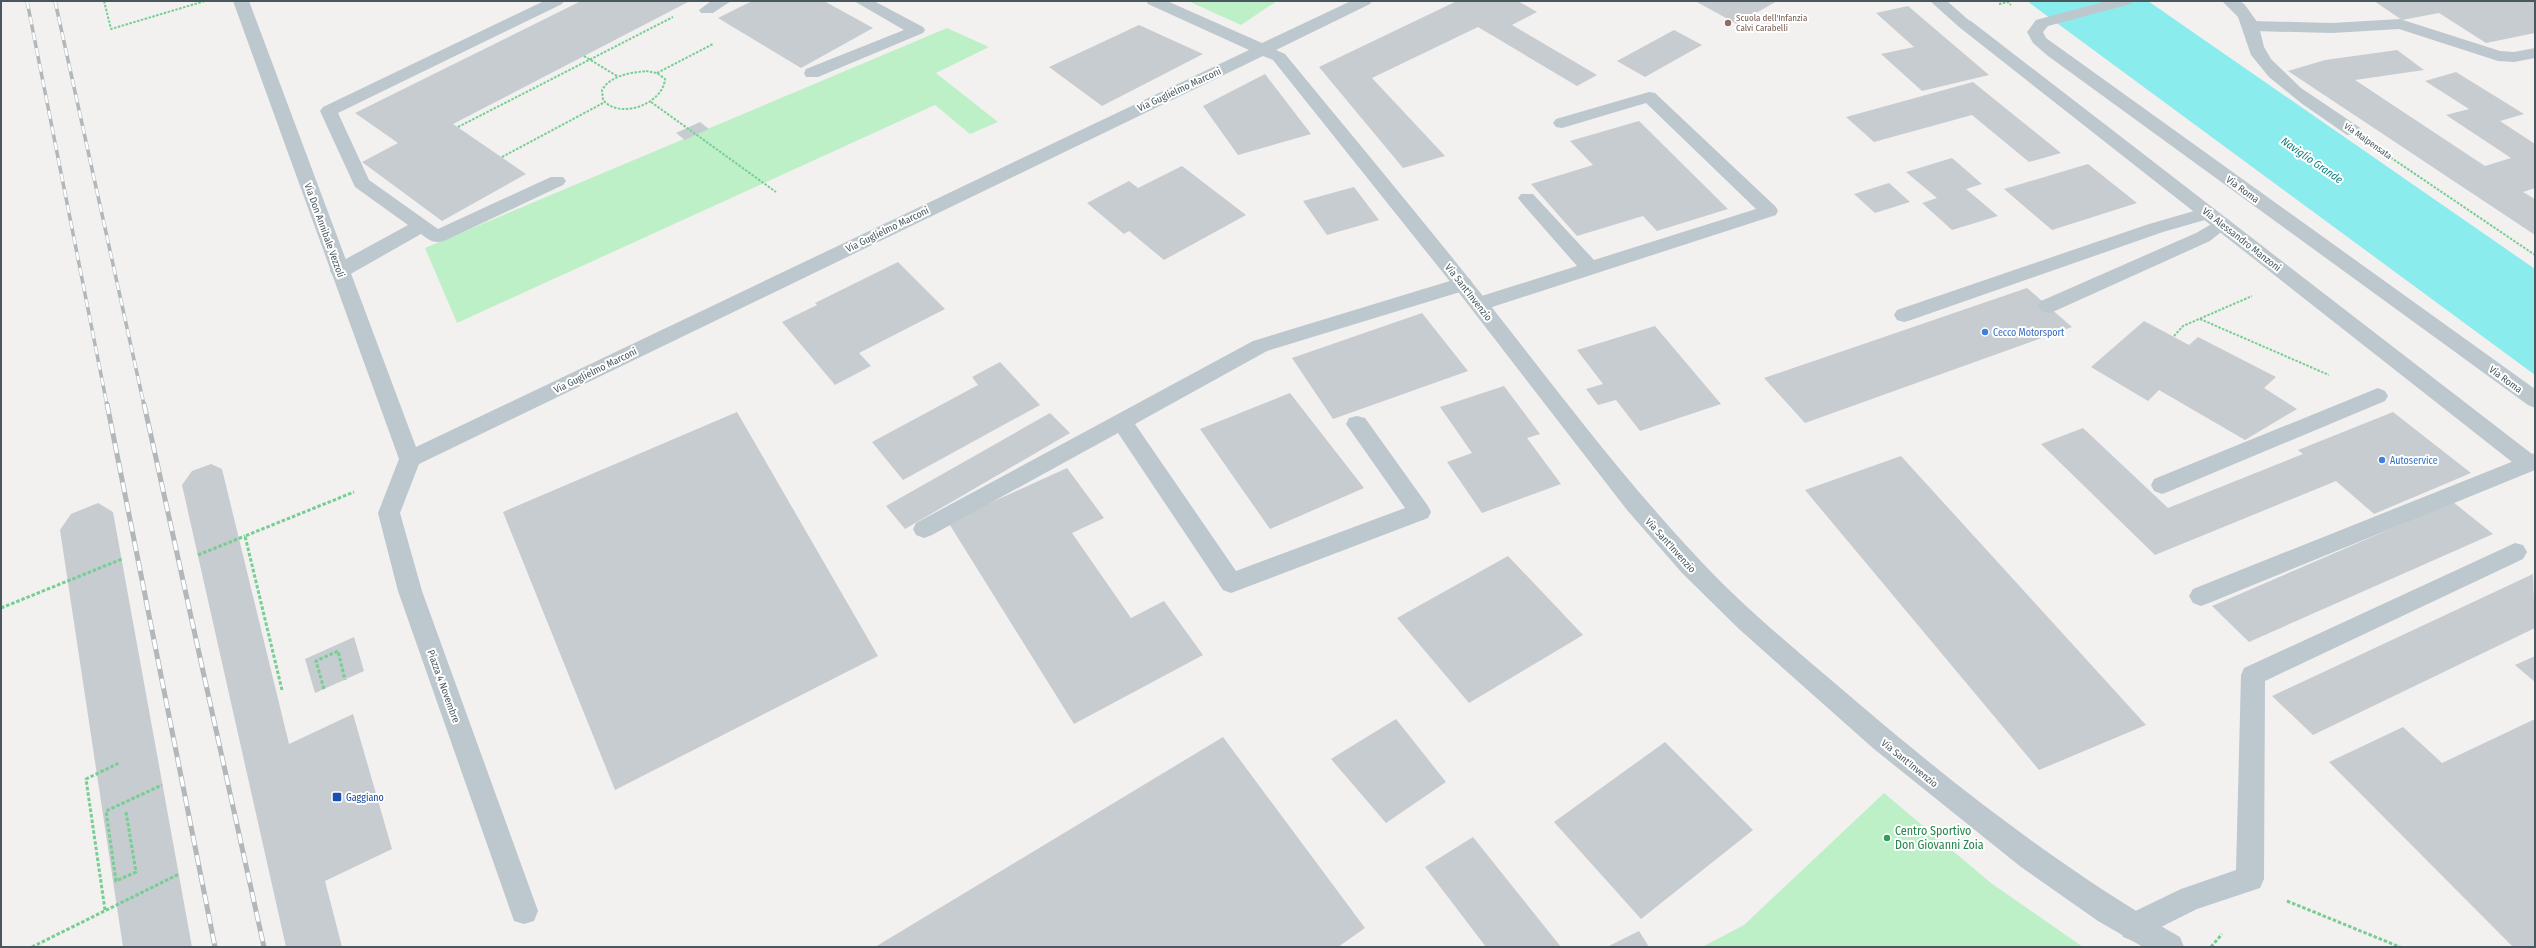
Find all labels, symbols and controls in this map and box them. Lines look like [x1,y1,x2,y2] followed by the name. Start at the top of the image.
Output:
[1736,13,1808,33] place label: Scuola dell'Infanzia Calvi Carabelli
[1723,18,1733,28] marker: Scuola dell'Infanzia Calvi Carabelli
[1136,65,1223,115] street label: Via Guglielmo Marconi
[2342,121,2394,161] street label: Via Malpensata
[2279,134,2345,186] water label: Naviglio Grande
[2224,174,2261,206] street label: Via Roma
[301,181,347,279] street label: Via Don Annibale Vezzoli
[844,205,931,255] street label: Via Guglielmo Marconi
[2200,205,2283,274] street label: Via Alessandro Manzoni
[1442,262,1494,324] street label: Via Sant'Invenzio
[1980,327,1990,337] marker: Cecco Motorsport
[1993,327,2065,339] place label: Cecco Motorsport
[552,346,639,396] street label: Via Guglielmo Marconi
[2487,364,2524,396] street label: Via Roma
[2377,455,2387,465] marker: Autoservice
[2390,455,2438,467] place label: Autoservice
[1643,516,1698,575] street label: Via Sant'Invenzio
[424,648,462,724] street label: Piazza 4 Novembre
[1879,737,1940,790] street label: Via Sant'Invenzio
[331,791,343,803] marker: Gaggiano
[346,792,384,804] place label: Gaggiano
[1895,824,1984,852] place label: Centro Sportivo Don Giovanni Zoia
[1882,833,1892,843] marker: Centro Sportivo Don Giovanni Zoia

